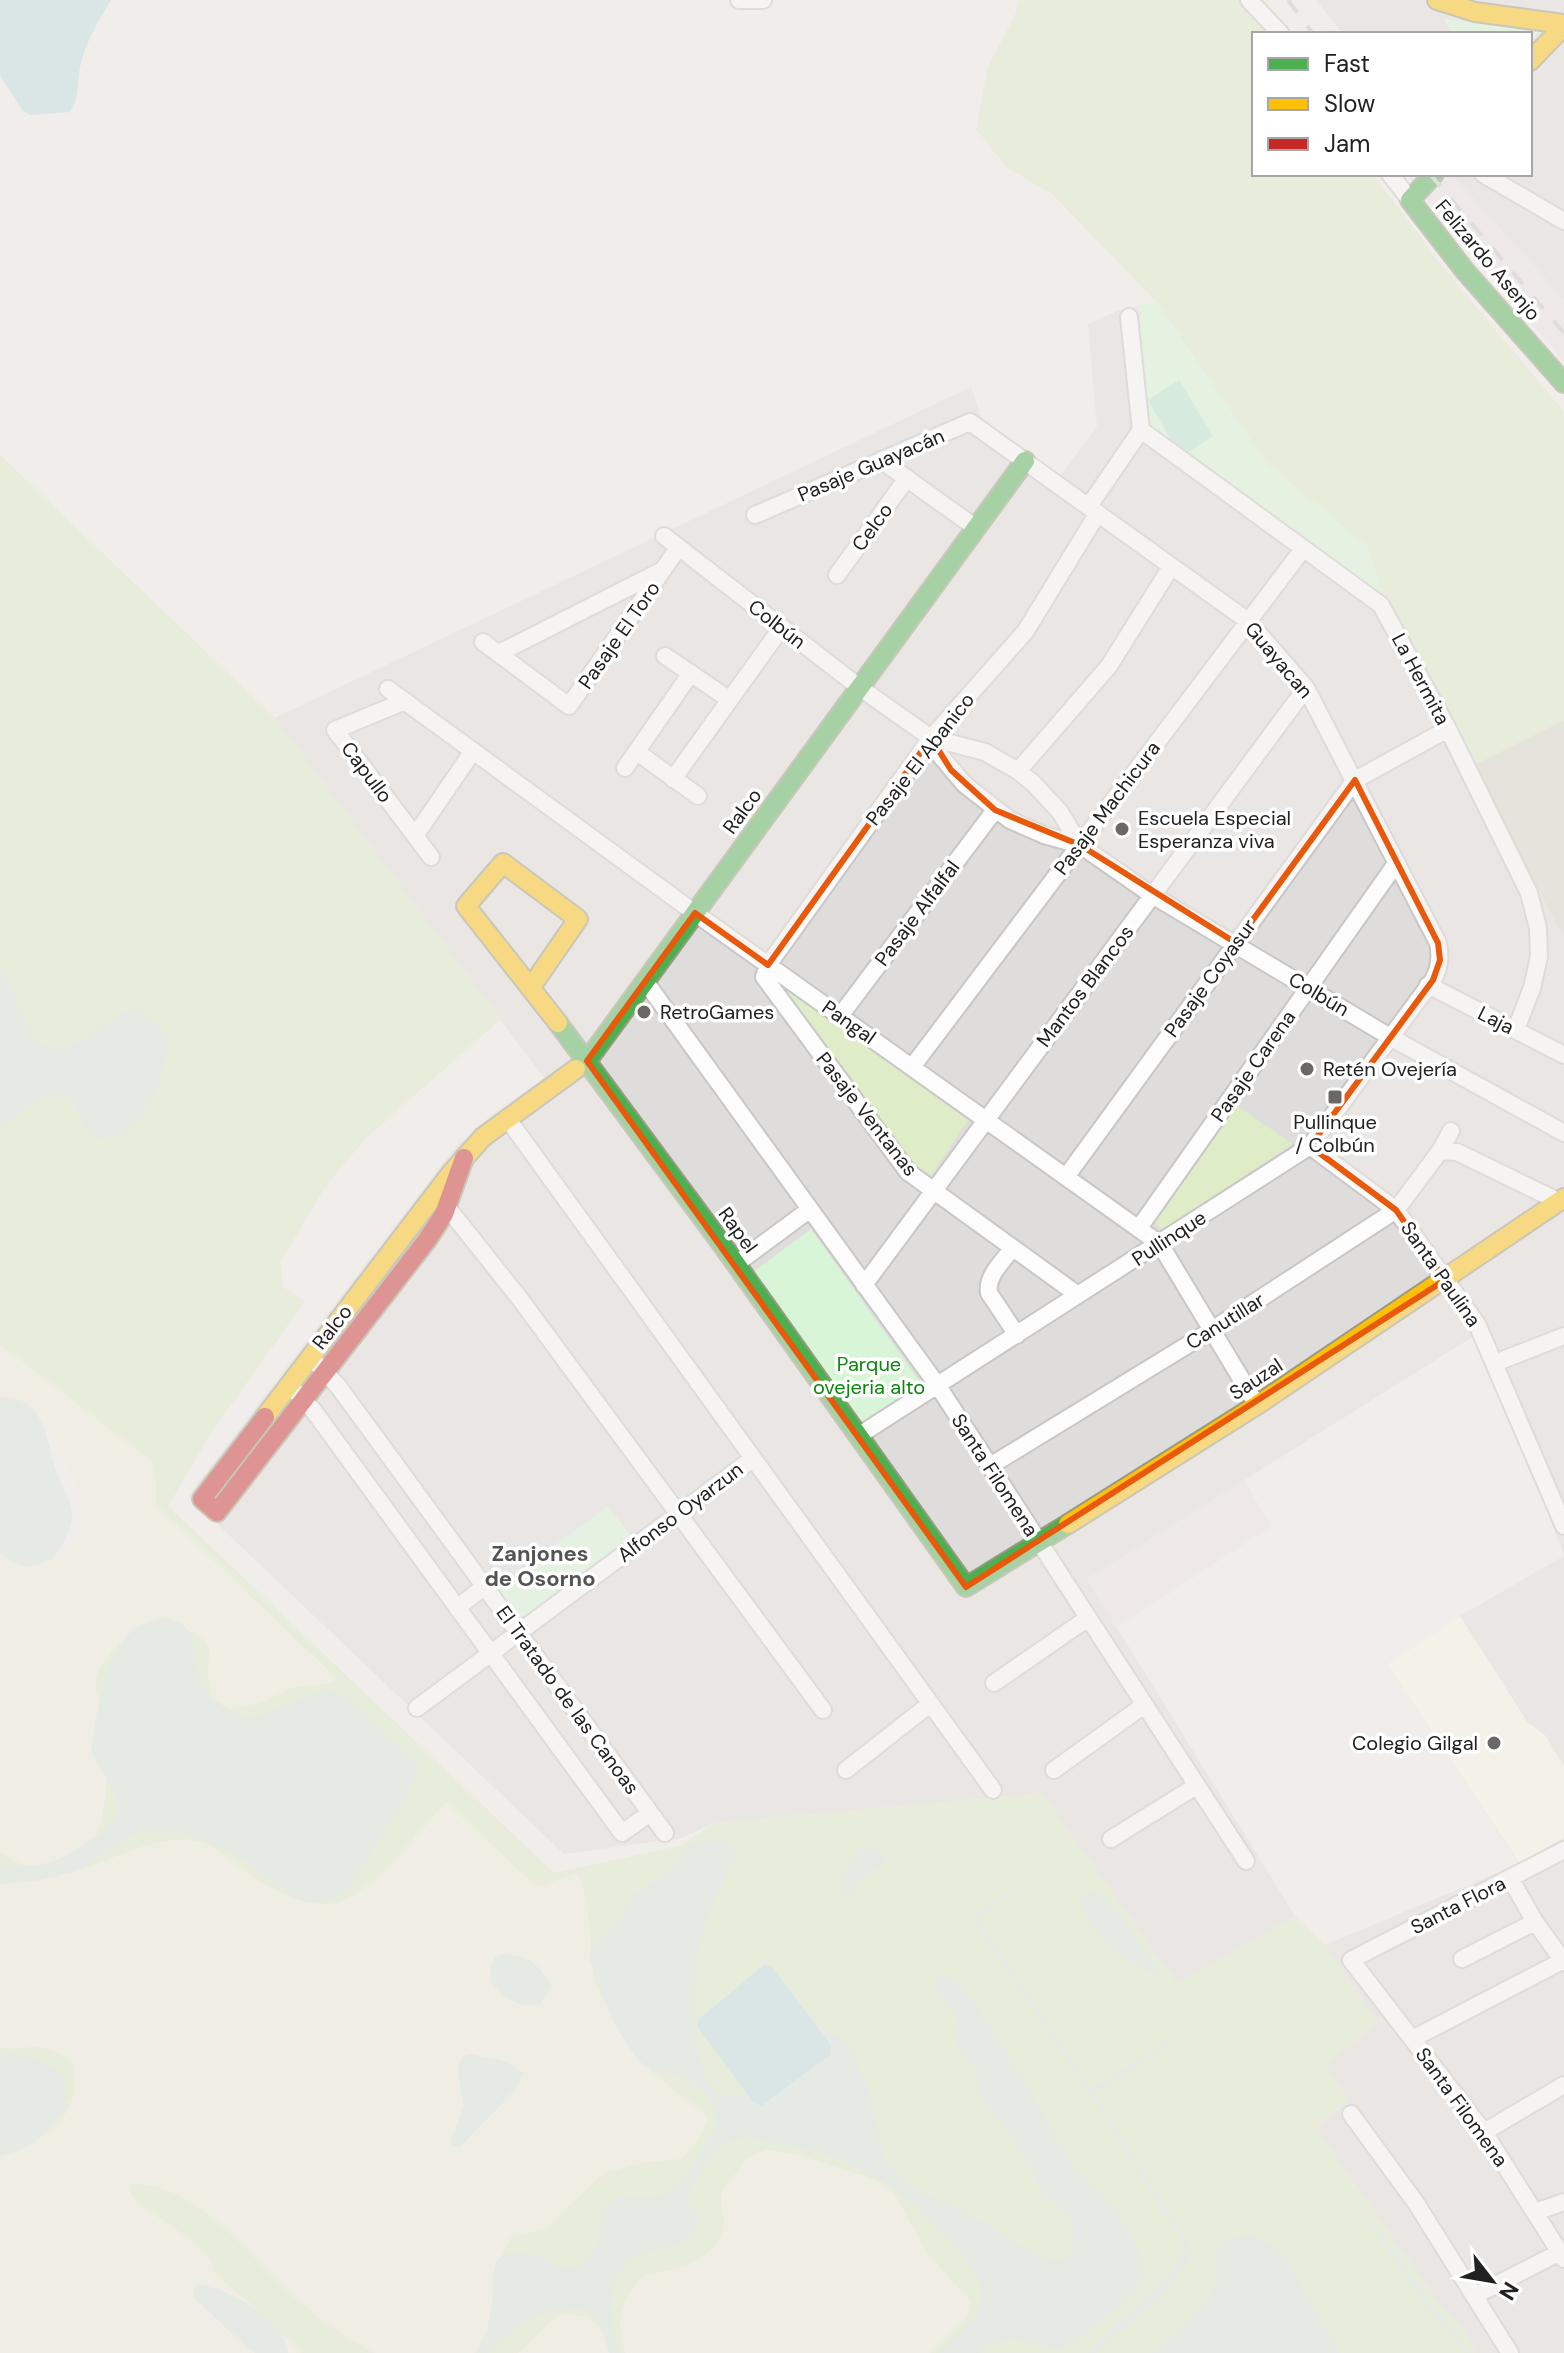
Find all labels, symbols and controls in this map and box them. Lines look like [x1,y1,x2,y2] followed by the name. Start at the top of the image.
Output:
[1252,32,1532,176] legend
[1324,48,1370,79] text: Fast
[1324,88,1375,119] text: Slow
[1324,128,1370,159] text: Jam
[1430,194,1546,326] street label: Felizardo Asenjo
[794,422,948,508] street label: Pasaje Guayacán
[846,498,898,556] street label: Celco
[572,576,666,694] street label: Pasaje El Toro
[743,593,811,655] street label: Colbún
[1239,616,1319,704] street label: Guayacan
[1386,629,1456,729] street label: La Hermita
[860,687,980,831] street label: Pasaje El Abanico
[336,736,398,808] street label: Capullo
[1048,736,1166,880] street label: Pasaje Machicura
[717,783,767,839] street label: Ralco
[1138,805,1291,854] place label: Escuela Especial Esperanza viva
[1113,820,1131,838] marker: Escuela Especial Esperanza viva
[869,855,965,971] street label: Pasaje Alfalfal
[1158,914,1262,1042] street label: Pasaje Coyasur
[1031,920,1139,1052] street label: Mantos Blancos
[1284,966,1354,1022] street label: Colbún
[817,994,881,1050] street label: Pangal
[660,999,774,1025] place label: RetroGames
[1474,1000,1518,1040] street label: Laja
[635,1003,653,1021] marker: RetroGames
[1205,1005,1301,1127] street label: Pasaje Carena
[810,1047,924,1181] street label: Pasaje Ventanas
[1323,1056,1457,1082] place label: Retén Ovejería
[1298,1060,1316,1078] marker: Retén Ovejería
[1326,1088,1344,1106] marker: Pullinque / Colbún
[1293,1109,1377,1158] place label: Pullinque / Colbún
[713,1202,763,1258] street label: Rapel
[1127,1204,1211,1272] street label: Pullinque
[1395,1216,1487,1332] street label: Santa Paulina
[1181,1287,1269,1355] street label: Canutillar
[306,1299,358,1355] street label: Ralco
[813,1351,925,1400] park label: Parque ovejeria alto
[1224,1352,1288,1406] street label: Sauzal
[946,1409,1044,1541] street label: Santa Filomena
[612,1456,748,1568] street label: Alfonso Oyarzun
[484,1539,596,1593] district label: Zanjones de Osorno
[491,1601,645,1799] street label: El Tratado de las Canoas
[1352,1730,1478,1756] place label: Colegio Gilgal
[1485,1734,1503,1752] marker: Colegio Gilgal
[1406,1870,1510,1940] street label: Santa Flora
[1410,2042,1514,2172] street label: Santa Filomena
[1452,2241,1532,2321] north arrow
[1492,2277,1525,2305] text: N

